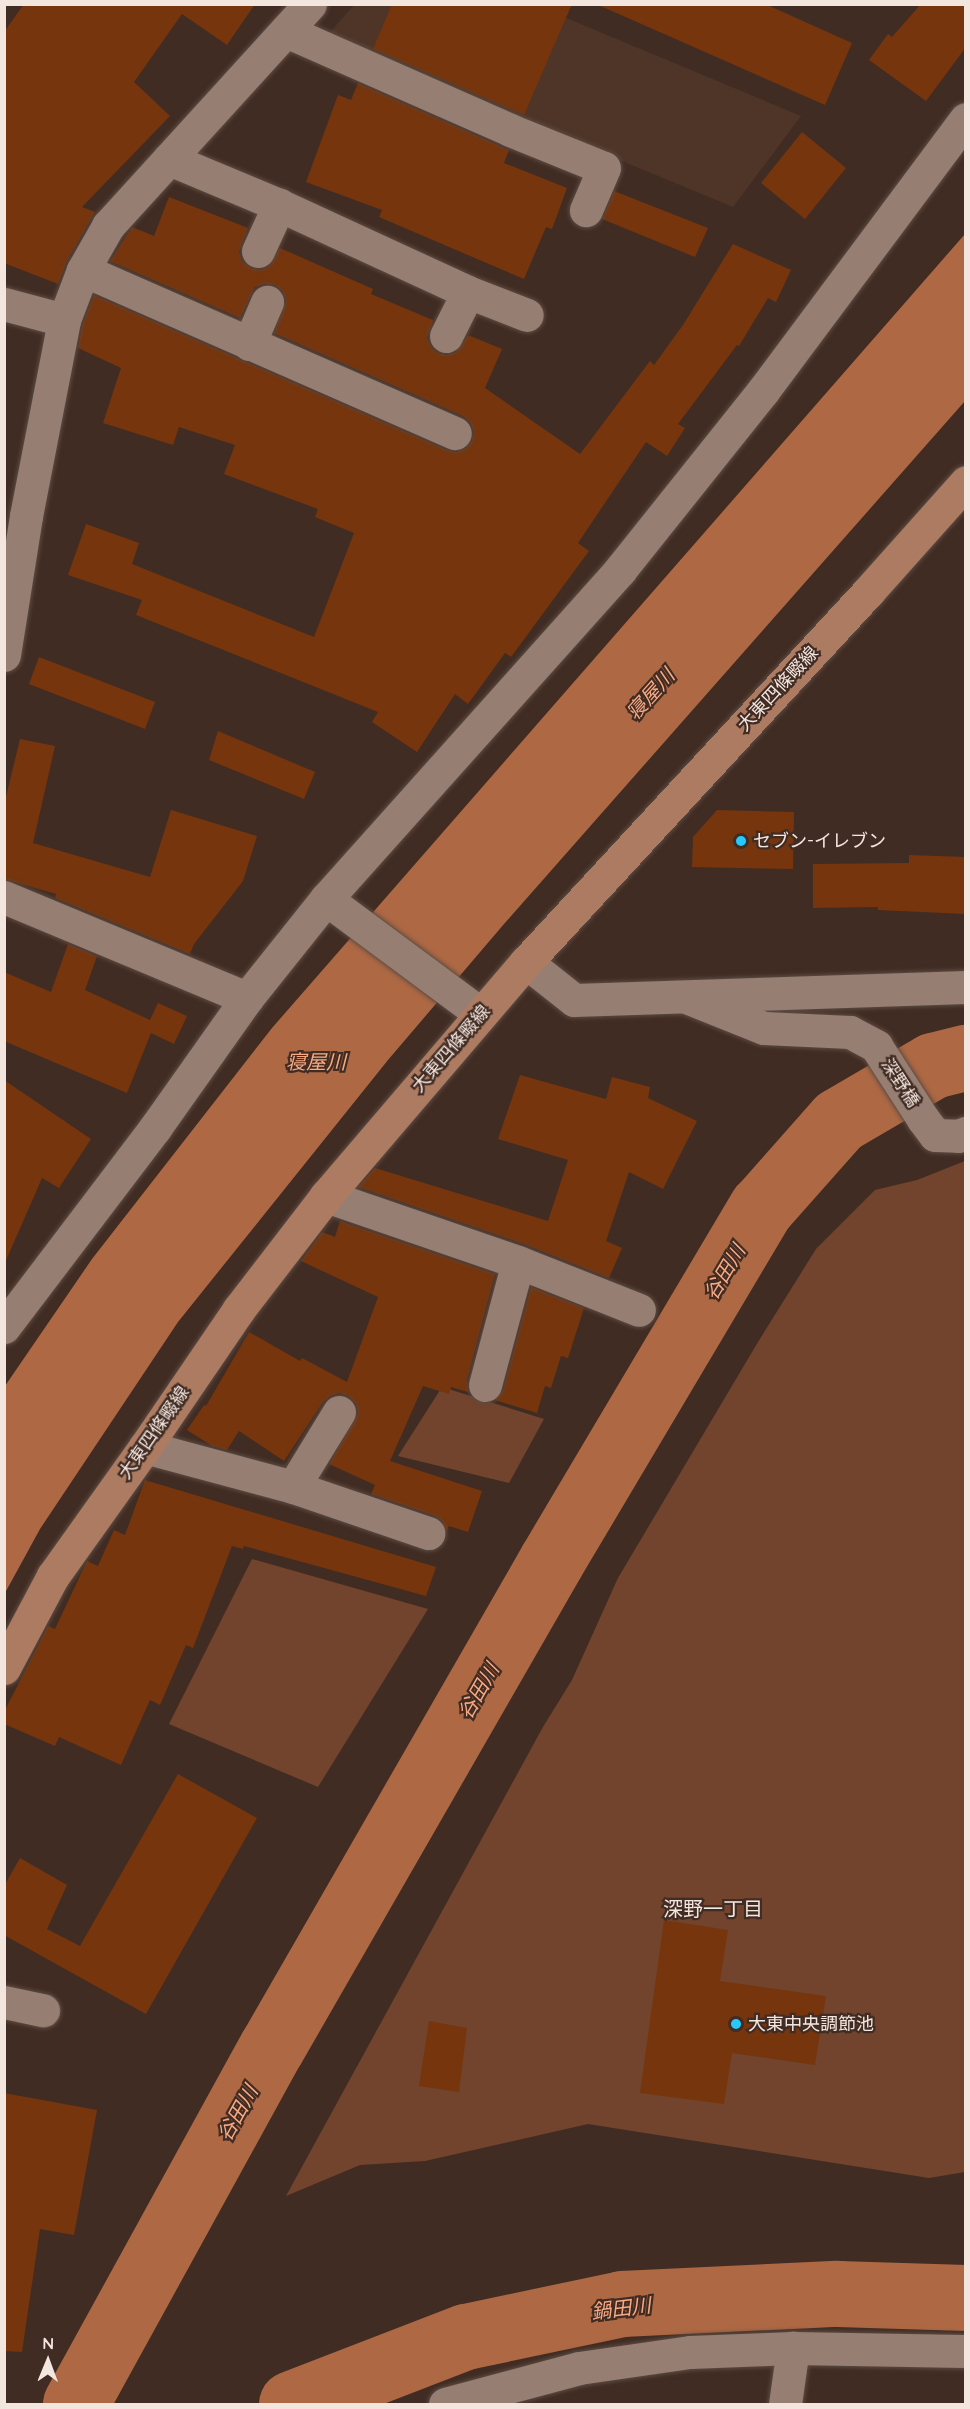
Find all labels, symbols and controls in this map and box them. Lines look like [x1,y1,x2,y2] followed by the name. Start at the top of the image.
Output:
[733,642,823,736] street label: 大東四條畷線
[621,664,679,724] water label: 寝屋川
[753,830,886,852] place label: セブン-イレブン
[734,834,748,848] marker: セブン-イレブン
[407,1001,495,1097] street label: 大東四條畷線
[286,1049,346,1073] water label: 寝屋川
[876,1054,924,1112] street label: 深野橋
[698,1240,750,1304] water label: 谷田川
[114,1383,194,1483] street label: 大東四條畷線
[453,1659,503,1723] water label: 谷田川
[663,1896,763,1920] district label: 深野一丁目
[748,2013,874,2035] place label: 大東中央調節池
[729,2017,743,2031] marker: 大東中央調節池
[212,2081,262,2145] water label: 谷田川
[590,2292,652,2324] water label: 鍋田川
[18,2331,78,2391] north arrow
[42,2333,54,2353] text: N

